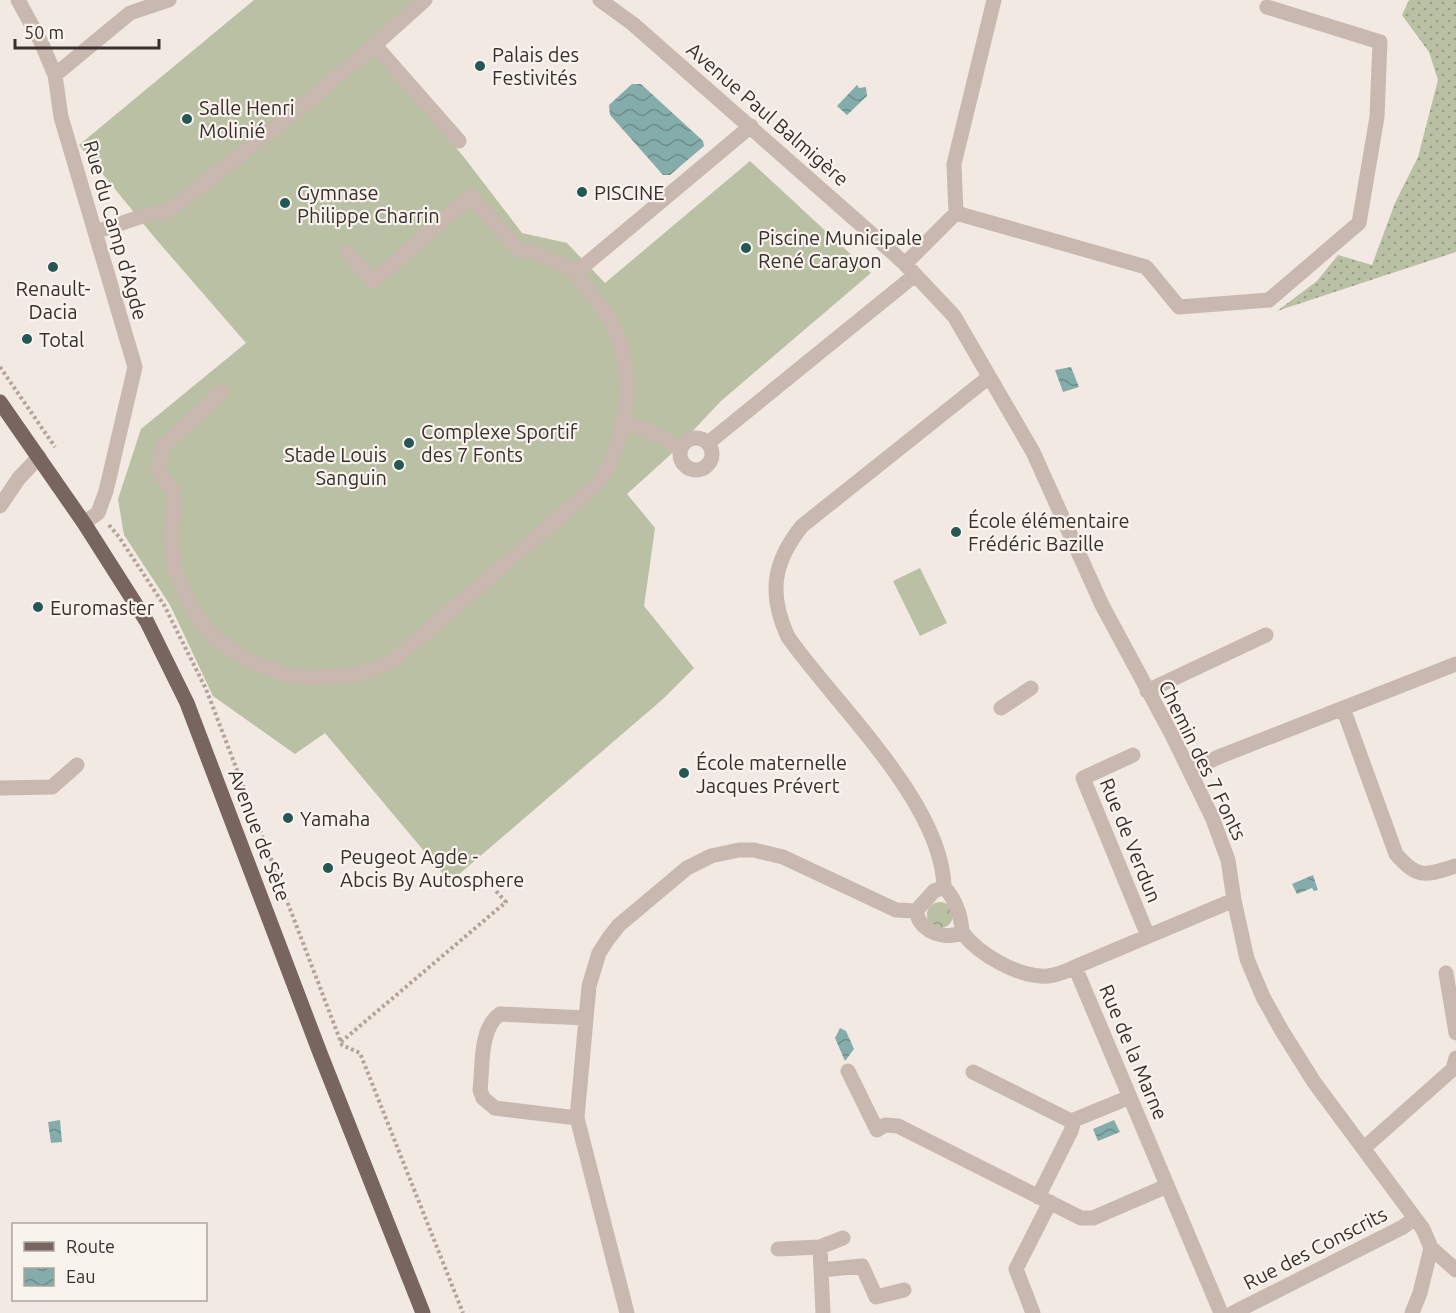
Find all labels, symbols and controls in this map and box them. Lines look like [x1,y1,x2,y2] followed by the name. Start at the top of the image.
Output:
[15,12,159,50] scale bar
[24,22,64,42] text: 50 m
[682,38,854,190] street label: Avenue Paul Balmigère
[492,43,579,89] place label: Palais des Festivités
[473,59,487,73] marker: Palais des Festivités
[199,96,295,142] place label: Salle Henri Molinié
[180,112,194,126] marker: Salle Henri Molinié
[79,138,153,322] street label: Rue du Camp d'Agde
[297,181,440,227] place label: Gymnase Philippe Charrin
[594,181,664,204] place label: PISCINE
[575,185,589,199] marker: PISCINE
[278,196,292,210] marker: Gymnase Philippe Charrin
[758,226,922,272] place label: Piscine Municipale René Carayon
[739,241,753,255] marker: Piscine Municipale René Carayon
[46,260,60,274] marker: Renault- Dacia
[16,277,91,323] place label: Renault- Dacia
[39,328,84,351] place label: Total
[20,332,34,346] marker: Total
[421,420,578,466] place label: Complexe Sportif des 7 Fonts
[402,436,416,450] marker: Complexe Sportif des 7 Fonts
[284,443,387,489] place label: Stade Louis Sanguin
[392,458,406,472] marker: Stade Louis Sanguin
[968,509,1130,555] place label: École élémentaire Frédéric Bazille
[949,525,963,539] marker: École élémentaire Frédéric Bazille
[50,596,155,619] place label: Euromaster
[31,600,45,614] marker: Euromaster
[1154,676,1252,844] street label: Chemin des 7 Fonts
[696,751,847,797] place label: École maternelle Jacques Prévert
[224,766,296,904] street label: Avenue de Sète
[677,766,691,780] marker: École maternelle Jacques Prévert
[1096,775,1166,905] street label: Rue de Verdun
[300,807,370,830] place label: Yamaha
[281,811,295,825] marker: Yamaha
[340,845,524,891] place label: Peugeot Agde - Abcis By Autosphere
[321,861,335,875] marker: Peugeot Agde - Abcis By Autosphere
[1095,981,1173,1123] street label: Rue de la Marne
[1239,1202,1391,1294] street label: Rue des Conscrits
[12,1223,207,1301] legend
[66,1236,115,1256] text: Route
[66,1266,96,1286] text: Eau

